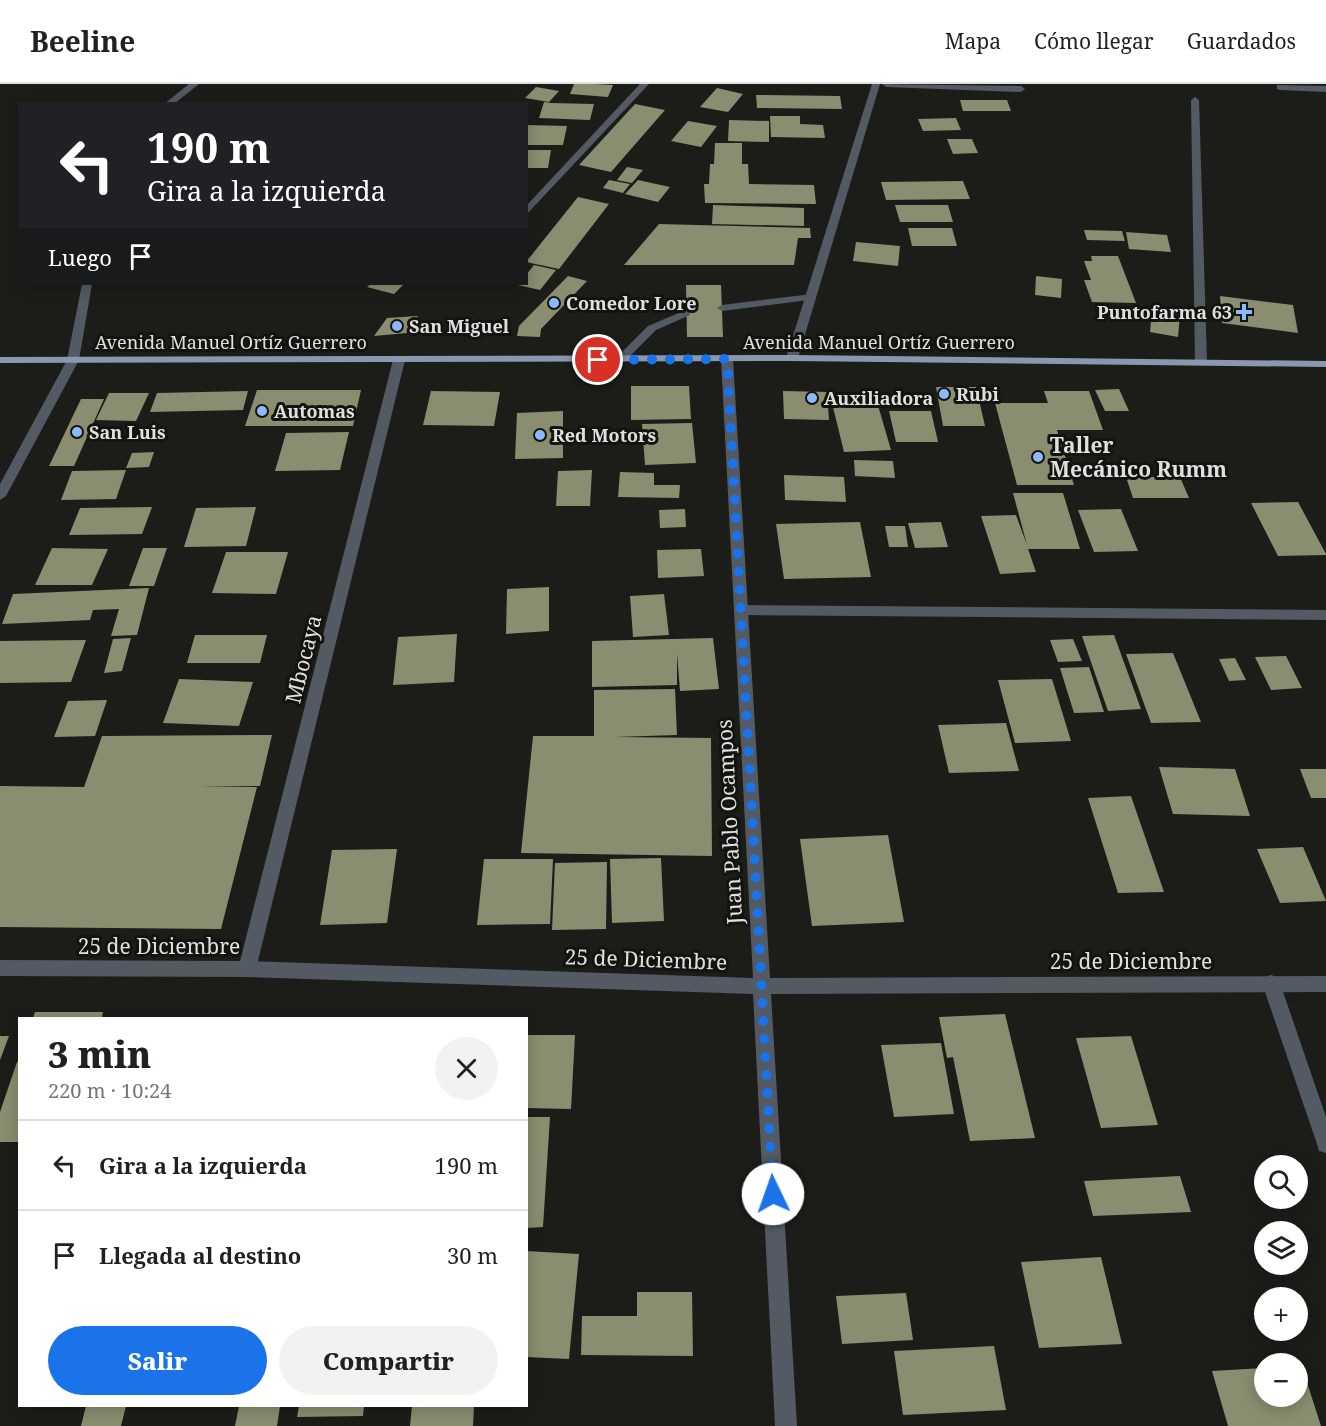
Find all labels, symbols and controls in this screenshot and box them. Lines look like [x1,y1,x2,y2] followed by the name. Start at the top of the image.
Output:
[30,22,135,60] text: Beeline
[945,27,1001,55] text: Mapa
[1034,27,1154,55] text: Cómo llegar
[1187,27,1296,55] text: Guardados
[147,118,271,175] text: 190 m
[48,126,126,204] icon: left
[147,172,386,209] text: Gira a la izquierda
[124,240,157,273] icon: arrive
[48,242,112,272] text: Luego
[566,291,697,315] place label: Comedor Lore
[547,296,561,310] marker: Comedor Lore
[1097,300,1232,324] place label: Puntofarma 63
[1237,305,1251,319] marker: Puntofarma 63
[409,314,510,338] place label: San Miguel
[390,319,404,333] marker: San Miguel
[95,330,367,354] street label: Avenida Manuel Ortíz Guerrero
[743,330,1015,354] street label: Avenida Manuel Ortíz Guerrero
[572,334,623,385] pin
[581,343,614,376] icon: arrive
[956,382,1000,406] place label: Rubi
[824,386,933,410] place label: Auxiliadora
[937,387,951,401] marker: Rubi
[805,391,819,405] marker: Auxiliadora
[274,399,355,423] place label: Automas
[255,404,269,418] marker: Automas
[89,420,166,444] place label: San Luis
[552,423,656,447] place label: Red Motors
[70,425,84,439] marker: San Luis
[533,428,547,442] marker: Red Motors
[1050,431,1227,483] place label: Taller Mecánico Rumm
[1031,450,1045,464] marker: Taller Mecánico Rumm
[279,612,327,706] street label: Mbocaya
[710,719,748,926] street label: Juan Pablo Ocampos
[78,932,240,960] street label: 25 de Diciembre
[564,942,728,976] street label: 25 de Diciembre
[1050,947,1212,975] street label: 25 de Diciembre
[48,1030,151,1079] text: 3 min
[435,1037,498,1100] button: close
[48,1077,171,1104] text: 220 m · 10:24
[48,1149,81,1182] icon: left
[99,1150,307,1180] text: Gira a la izquierda
[435,1150,498,1180] text: 190 m
[1254,1155,1308,1407] map controls
[1254,1155,1308,1209] button: search
[741,1162,805,1226] position arrow
[1254,1221,1308,1275] button: layers
[48,1239,81,1272] icon: arrive
[99,1240,301,1270] text: Llegada al destino
[447,1240,498,1270] text: 30 m
[1254,1287,1308,1341] button: +
[48,1326,267,1395] button: Salir
[279,1326,498,1395] button: Compartir
[1254,1353,1308,1407] button: −

